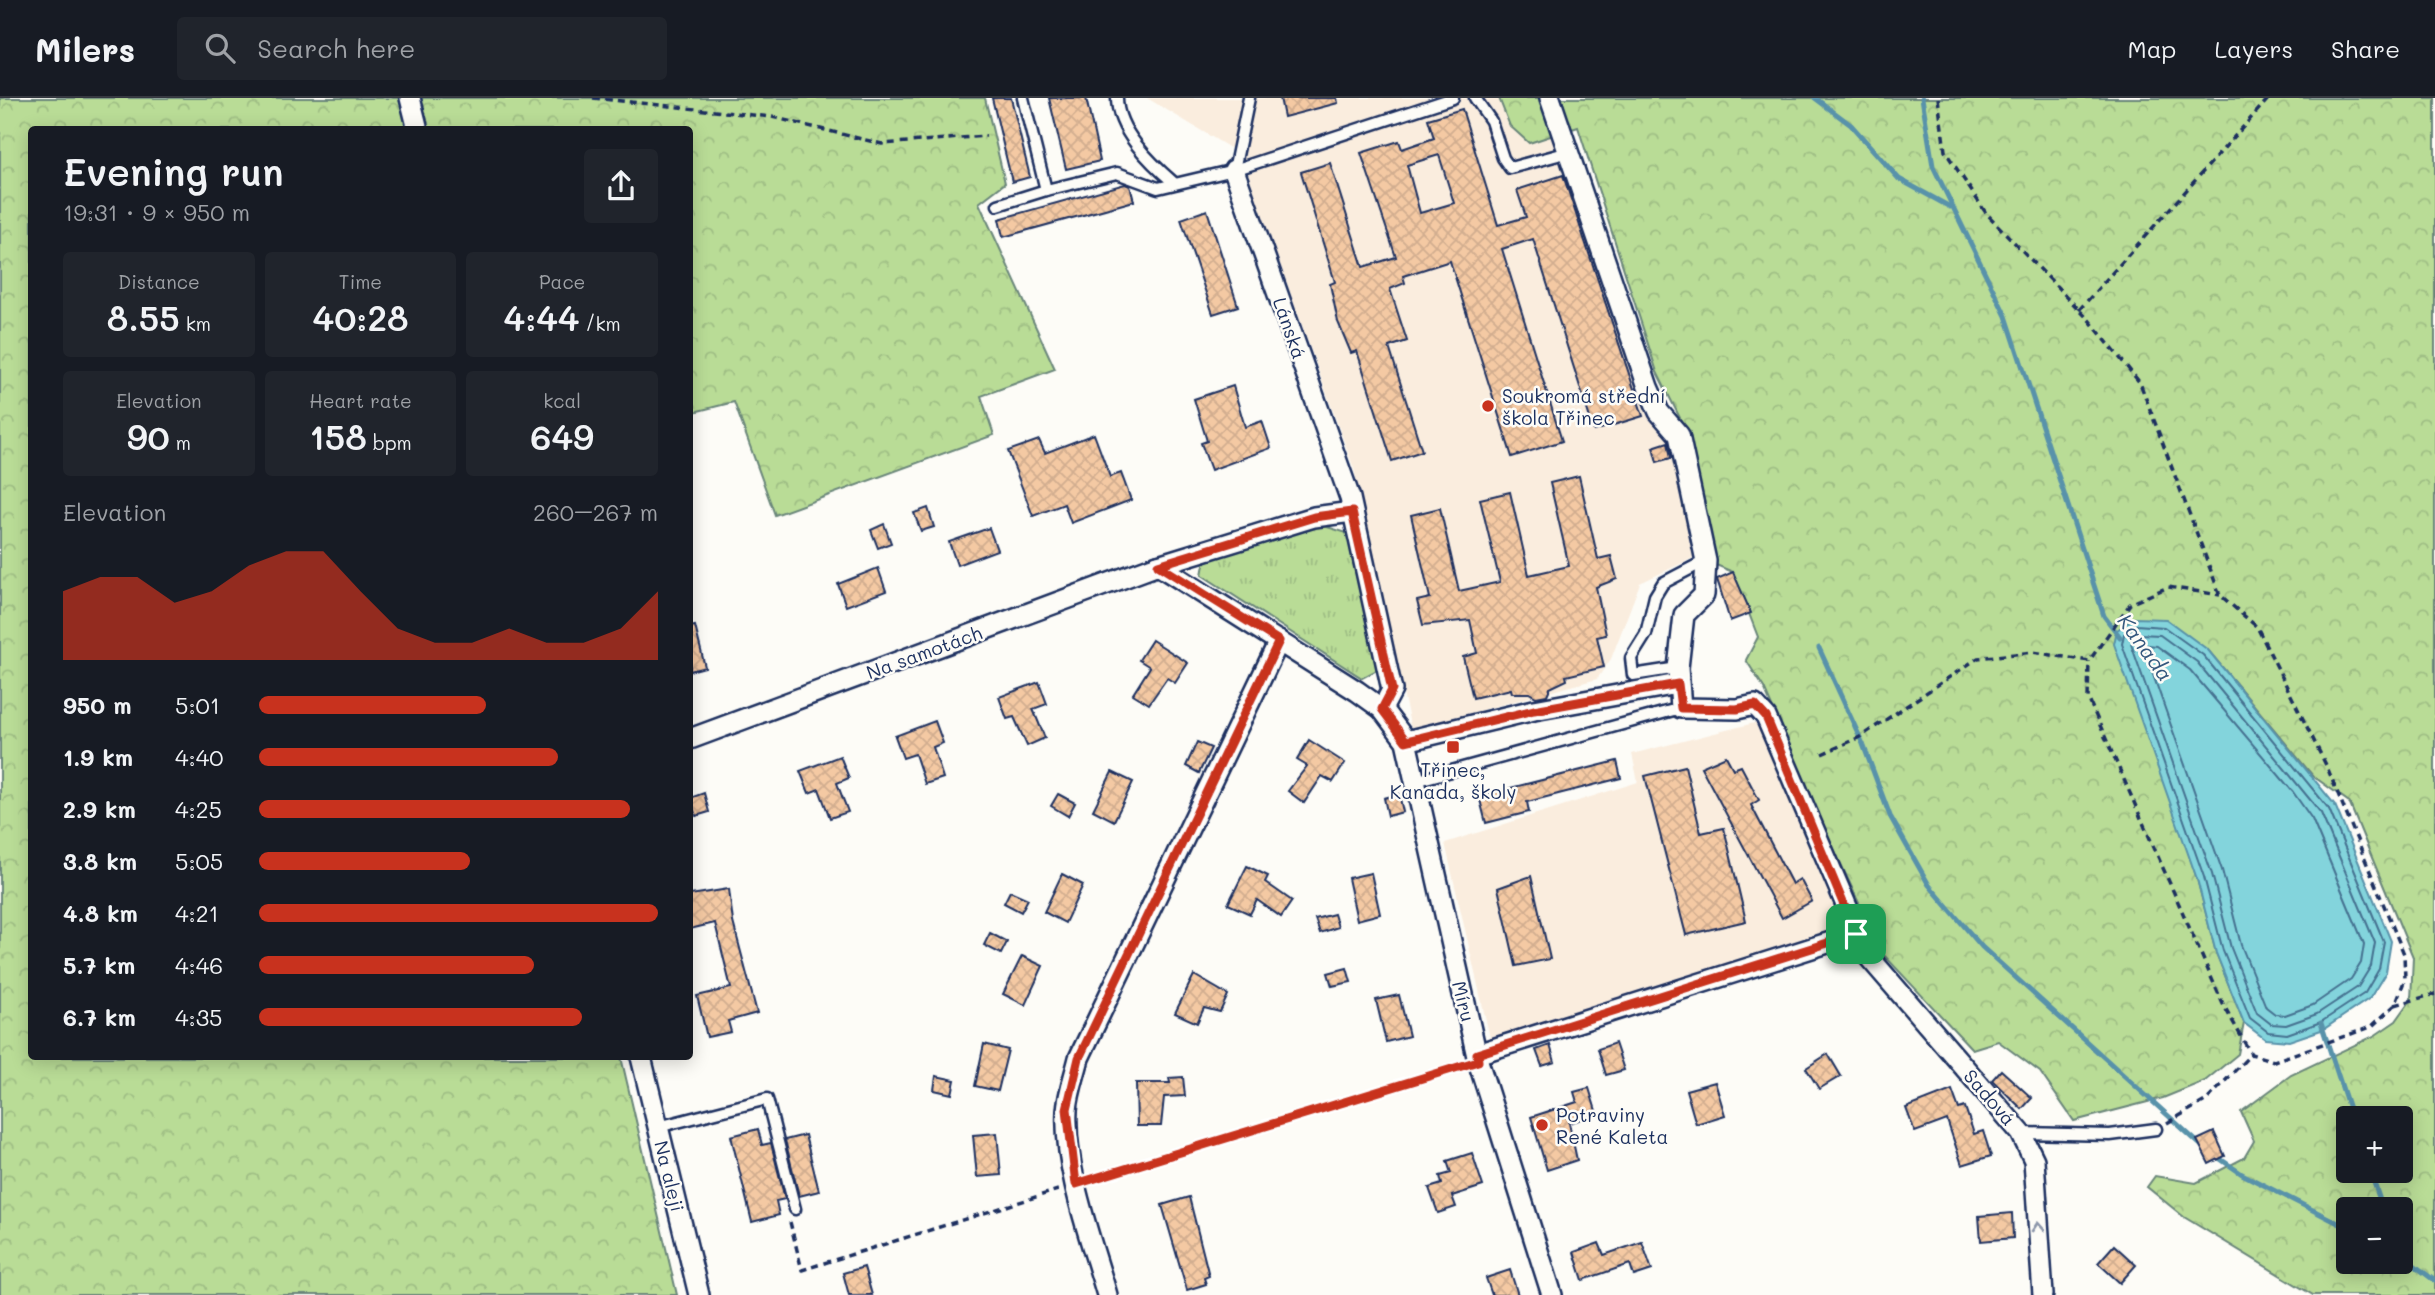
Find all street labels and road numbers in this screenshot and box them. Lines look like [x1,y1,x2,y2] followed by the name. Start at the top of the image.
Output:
[1268,294,1312,362] street label: Lánská
[863,619,985,685] street label: Na samotách
[1447,978,1481,1024] street label: Míru
[1959,1064,2021,1130] street label: Sadová
[649,1138,691,1214] street label: Na aleji

